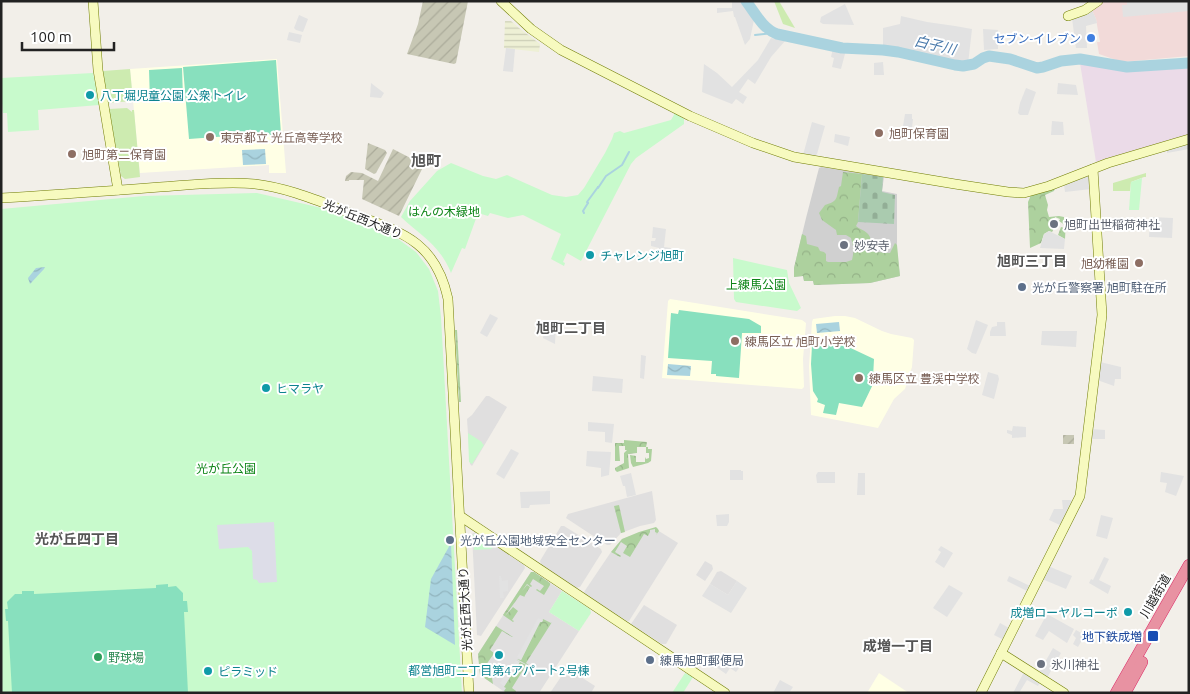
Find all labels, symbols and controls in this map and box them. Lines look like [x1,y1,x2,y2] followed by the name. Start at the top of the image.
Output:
[22,20,115,52] scale bar
[30,28,72,45] text: 100 m
[913,32,959,58] water label: 白子川
[994,32,1081,45] place label: セブン-イレブン
[1085,32,1097,44] marker: セブン-イレブン
[84,89,96,101] marker: 八丁堀児童公園 公衆トイレ
[100,89,247,102] place label: 八丁堀児童公園 公衆トイレ
[873,127,885,139] marker: 旭町保育園
[889,127,949,140] place label: 旭町保育園
[204,131,216,143] marker: 東京都立 光丘高等学校
[220,131,343,144] place label: 東京都立 光丘高等学校
[66,148,78,160] marker: 旭町第二保育園
[82,148,166,161] place label: 旭町第二保育園
[411,152,441,169] district label: 旭町
[322,197,404,241] street label: 光が丘西大通り
[408,205,480,218] park label: はんの木緑地
[1048,218,1060,230] marker: 旭町出世稲荷神社
[1064,218,1160,231] place label: 旭町出世稲荷神社
[838,239,850,251] marker: 妙安寺
[854,239,890,252] place label: 妙安寺
[584,249,596,261] marker: チャレンジ旭町
[600,249,684,262] place label: チャレンジ旭町
[997,253,1067,269] district label: 旭町三丁目
[1081,257,1129,270] place label: 旭幼稚園
[1133,257,1145,269] marker: 旭幼稚園
[726,278,786,291] park label: 上練馬公園
[1016,281,1028,293] marker: 光が丘警察署 旭町駐在所
[1032,281,1167,294] place label: 光が丘警察署 旭町駐在所
[536,320,606,336] district label: 旭町二丁目
[729,335,741,347] marker: 練馬区立 旭町小学校
[745,335,856,348] place label: 練馬区立 旭町小学校
[853,372,865,384] marker: 練馬区立 豊渓中学校
[869,372,980,385] place label: 練馬区立 豊渓中学校
[260,382,272,394] marker: ヒマラヤ
[276,382,324,395] place label: ヒマラヤ
[196,462,256,475] park label: 光が丘公園
[35,531,119,547] district label: 光が丘四丁目
[444,534,456,546] marker: 光が丘公園地域安全センター
[460,534,616,547] place label: 光が丘公園地域安全センター
[456,567,474,651] street label: 光が丘西大通り
[1137,572,1173,620] street label: 川越街道
[1010,606,1118,619] place label: 成増ローヤルコーポ
[1122,606,1134,618] marker: 成増ローヤルコーポ
[1146,629,1160,643] marker: 地下鉄成増
[1082,630,1142,643] place label: 地下鉄成増
[863,638,933,654] district label: 成増一丁目
[493,649,505,661] marker: 都営旭町二丁目第4アパート2号棟
[92,651,104,663] marker: 野球場
[108,651,144,664] place label: 野球場
[644,654,656,666] marker: 練馬旭町郵便局
[660,654,744,667] place label: 練馬旭町郵便局
[1035,658,1047,670] marker: 氷川神社
[1051,658,1099,671] place label: 氷川神社
[408,664,590,677] place label: 都営旭町二丁目第4アパート2号棟
[202,665,214,677] marker: ピラミッド
[218,665,278,678] place label: ピラミッド

